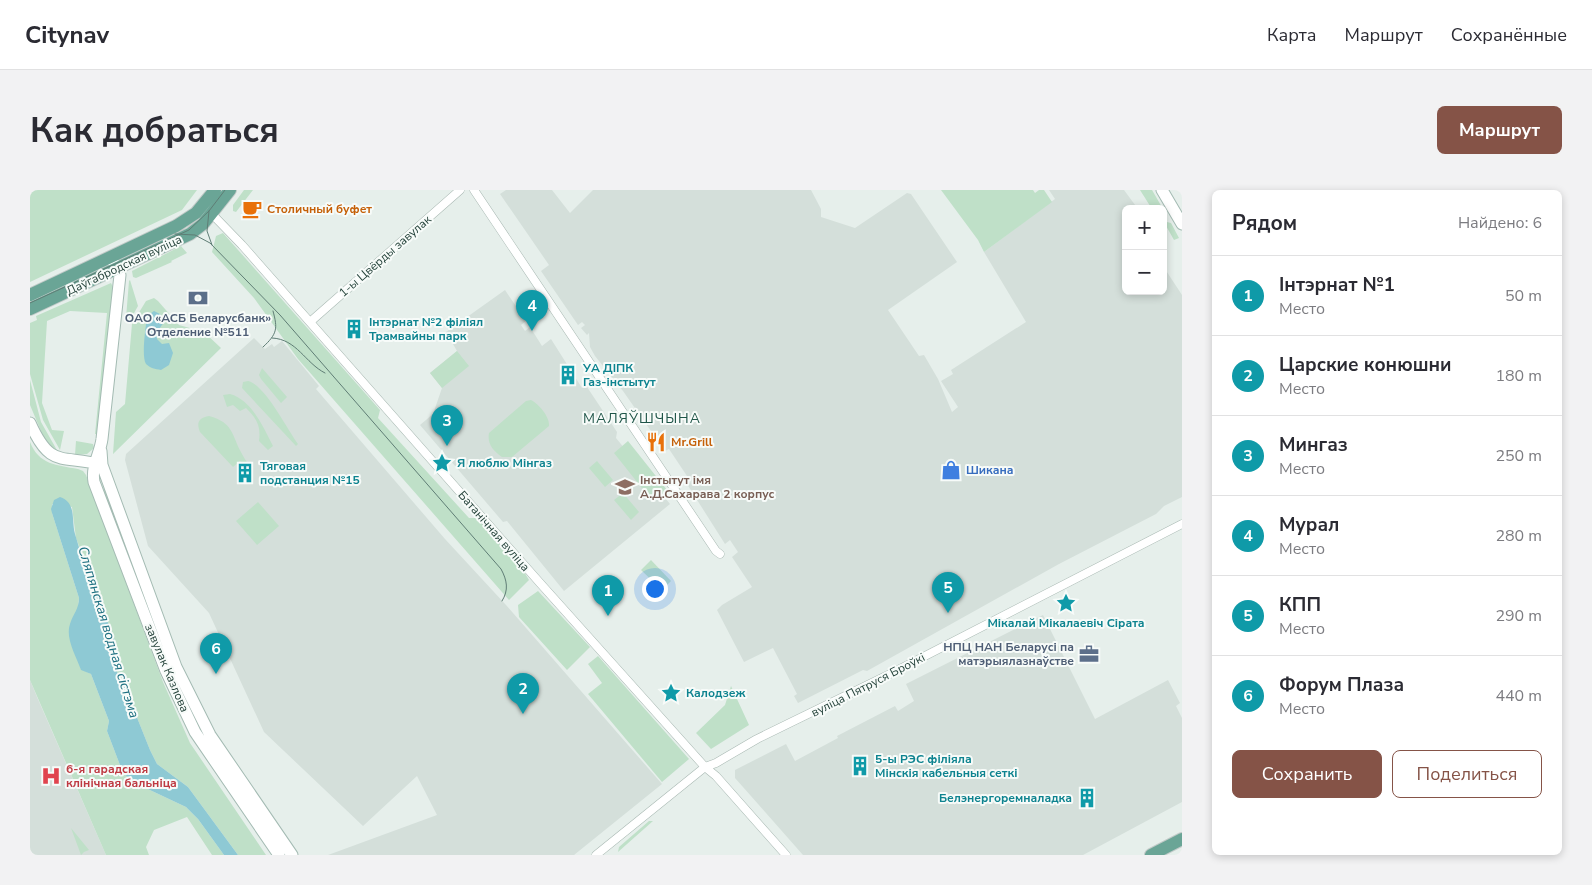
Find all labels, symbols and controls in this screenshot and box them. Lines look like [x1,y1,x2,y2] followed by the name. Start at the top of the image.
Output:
[25,19,109,51] text: Citynav
[1267,23,1317,47] text: Карта
[1345,23,1423,47] text: Маршрут
[1451,23,1567,47] text: Сохранённые
[1437,106,1562,154] button: Маршрут
[30,107,279,154] text: Как добраться
[241,198,263,220] cafe icon: Столичный буфет
[267,201,372,217] place label: Столичный буфет
[1122,205,1167,295] map controls
[1122,205,1167,250] button: +
[1232,209,1297,237] text: Рядом
[335,211,435,301] street label: 1-ы Цвёрды завулак
[1458,212,1542,234] text: Найдено: 6
[64,231,184,299] street label: Даўгабродская вуліца
[1122,250,1167,295] button: −
[1279,272,1395,298] text: Інтэрнат №1
[1243,285,1253,307] text: 1
[1505,285,1542,307] text: 50 m
[187,287,209,309] bank icon: ОАО «АСБ Беларусбанк» Отделение №511
[516,290,548,331] pin: 4
[1279,298,1325,320] text: Место
[125,310,271,340] place label: ОАО «АСБ Беларусбанк» Отделение №511
[369,314,483,344] place label: Інтэрнат №2 філіял Трамвайны парк
[343,318,365,340] building icon: Інтэрнат №2 філіял Трамвайны парк
[1279,352,1452,378] text: Царские конюшни
[582,360,656,390] place label: УА ДІПК Газ-інстытут
[557,364,579,386] building icon: УА ДІПК Газ-інстытут
[1243,365,1253,387] text: 2
[1495,365,1542,387] text: 180 m
[1279,378,1325,400] text: Место
[431,405,463,446] pin: 3
[583,409,701,428] district label: МАЛЯЎШЧЫНА
[645,431,667,453] restaurant icon: Mr.Grill
[1279,432,1348,458] text: Мингаз
[671,434,713,450] place label: Mr.Grill
[1243,445,1253,467] text: 3
[1495,445,1542,467] text: 250 m
[431,452,453,474] place icon: Я люблю Мінгаз
[457,455,552,471] place label: Я люблю Мінгаз
[260,458,360,488] place label: Тяговая подстанция №15
[1279,458,1325,480] text: Место
[940,459,962,481] shop icon: Шикана
[234,462,256,484] building icon: Тяговая подстанция №15
[966,462,1014,478] place label: Шикана
[640,472,775,502] place label: Інстытут імя А.Д.Сахарава 2 корпус
[614,476,636,498] school or university icon: Інстытут імя А.Д.Сахарава 2 корпус
[455,487,533,575] street label: Батанічная вуліца
[1279,512,1339,538] text: Мурал
[1243,525,1253,547] text: 4
[1495,525,1542,547] text: 280 m
[1279,538,1325,560] text: Место
[73,544,144,720] water label: Сляпянская водная сістэма
[932,572,964,613] pin: 5
[592,575,624,616] pin: 1
[642,576,668,602] your location
[1055,592,1077,614] place icon: Мікалай Мікалаевіч Сірата
[1279,592,1321,618] text: КПП
[1243,605,1253,627] text: 5
[1495,605,1542,627] text: 290 m
[987,615,1145,631] place label: Мікалай Мікалаевіч Сірата
[1279,618,1325,640] text: Место
[141,621,193,715] street label: завулак Казлова
[200,633,232,674] pin: 6
[943,639,1074,669] place label: НПЦ НАН Беларусі па матэрыялазнаўстве
[1078,643,1100,665] office icon: НПЦ НАН Беларусі па матэрыялазнаўстве
[808,649,928,721] street label: вуліца Пятруся Броўкі
[1279,672,1404,698] text: Форум Плаза
[507,673,539,714] pin: 2
[660,682,682,704] place icon: Калодзеж
[686,685,745,701] place label: Калодзеж
[1243,685,1253,707] text: 6
[1495,685,1542,707] text: 440 m
[1279,698,1325,720] text: Место
[1232,750,1382,798] button: Сохранить
[1392,750,1542,798] button: Поделиться
[875,751,1017,781] place label: 5-ы РЭС філіяла Мінскія кабельныя сеткі
[849,755,871,777] building icon: 5-ы РЭС філіяла Мінскія кабельныя сеткі
[66,761,177,791] place label: 6-я гарадская клінічная бальніца
[40,765,62,787] hospital icon: 6-я гарадская клінічная бальніца
[1076,787,1098,809] building icon: Белэнергоремналадка
[939,790,1072,806] place label: Белэнергоремналадка

